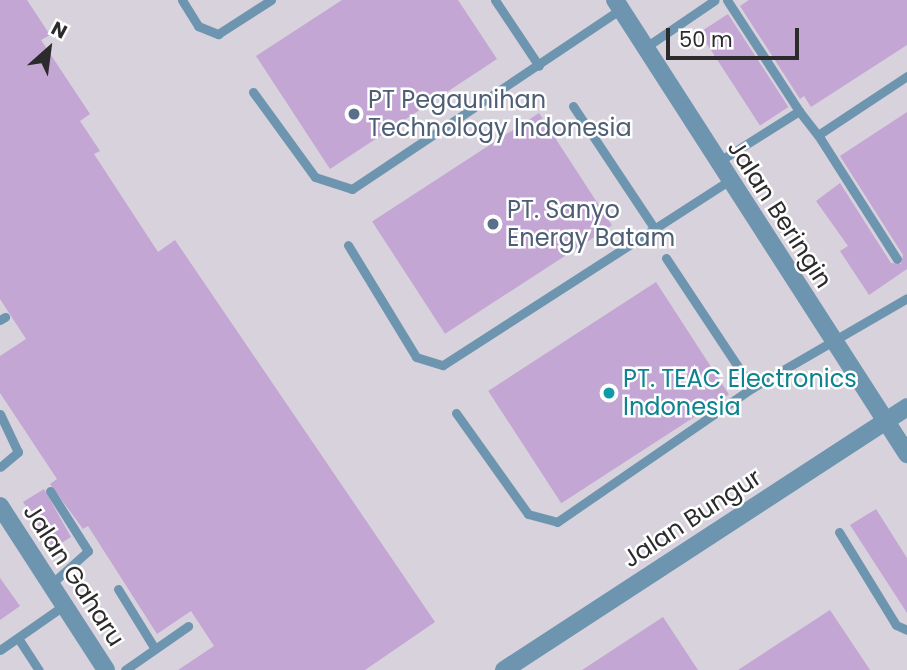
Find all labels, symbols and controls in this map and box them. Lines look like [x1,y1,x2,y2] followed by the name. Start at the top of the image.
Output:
[14,14,84,84] north arrow
[669,14,802,58] scale bar
[46,15,72,45] text: N
[679,25,733,54] text: 50 m
[368,86,632,142] place label: PT Pegaunihan Technology Indonesia
[346,106,362,122] marker: PT Pegaunihan Technology Indonesia
[722,135,838,293] street label: Jalan Beringin
[507,196,675,252] place label: PT. Sanyo Energy Batam
[485,216,501,232] marker: PT. Sanyo Energy Batam
[623,365,857,421] place label: PT. TEAC Electronics Indonesia
[601,385,617,401] marker: PT. TEAC Electronics Indonesia
[618,463,766,573] street label: Jalan Bungur
[17,499,131,651] street label: Jalan Gaharu

